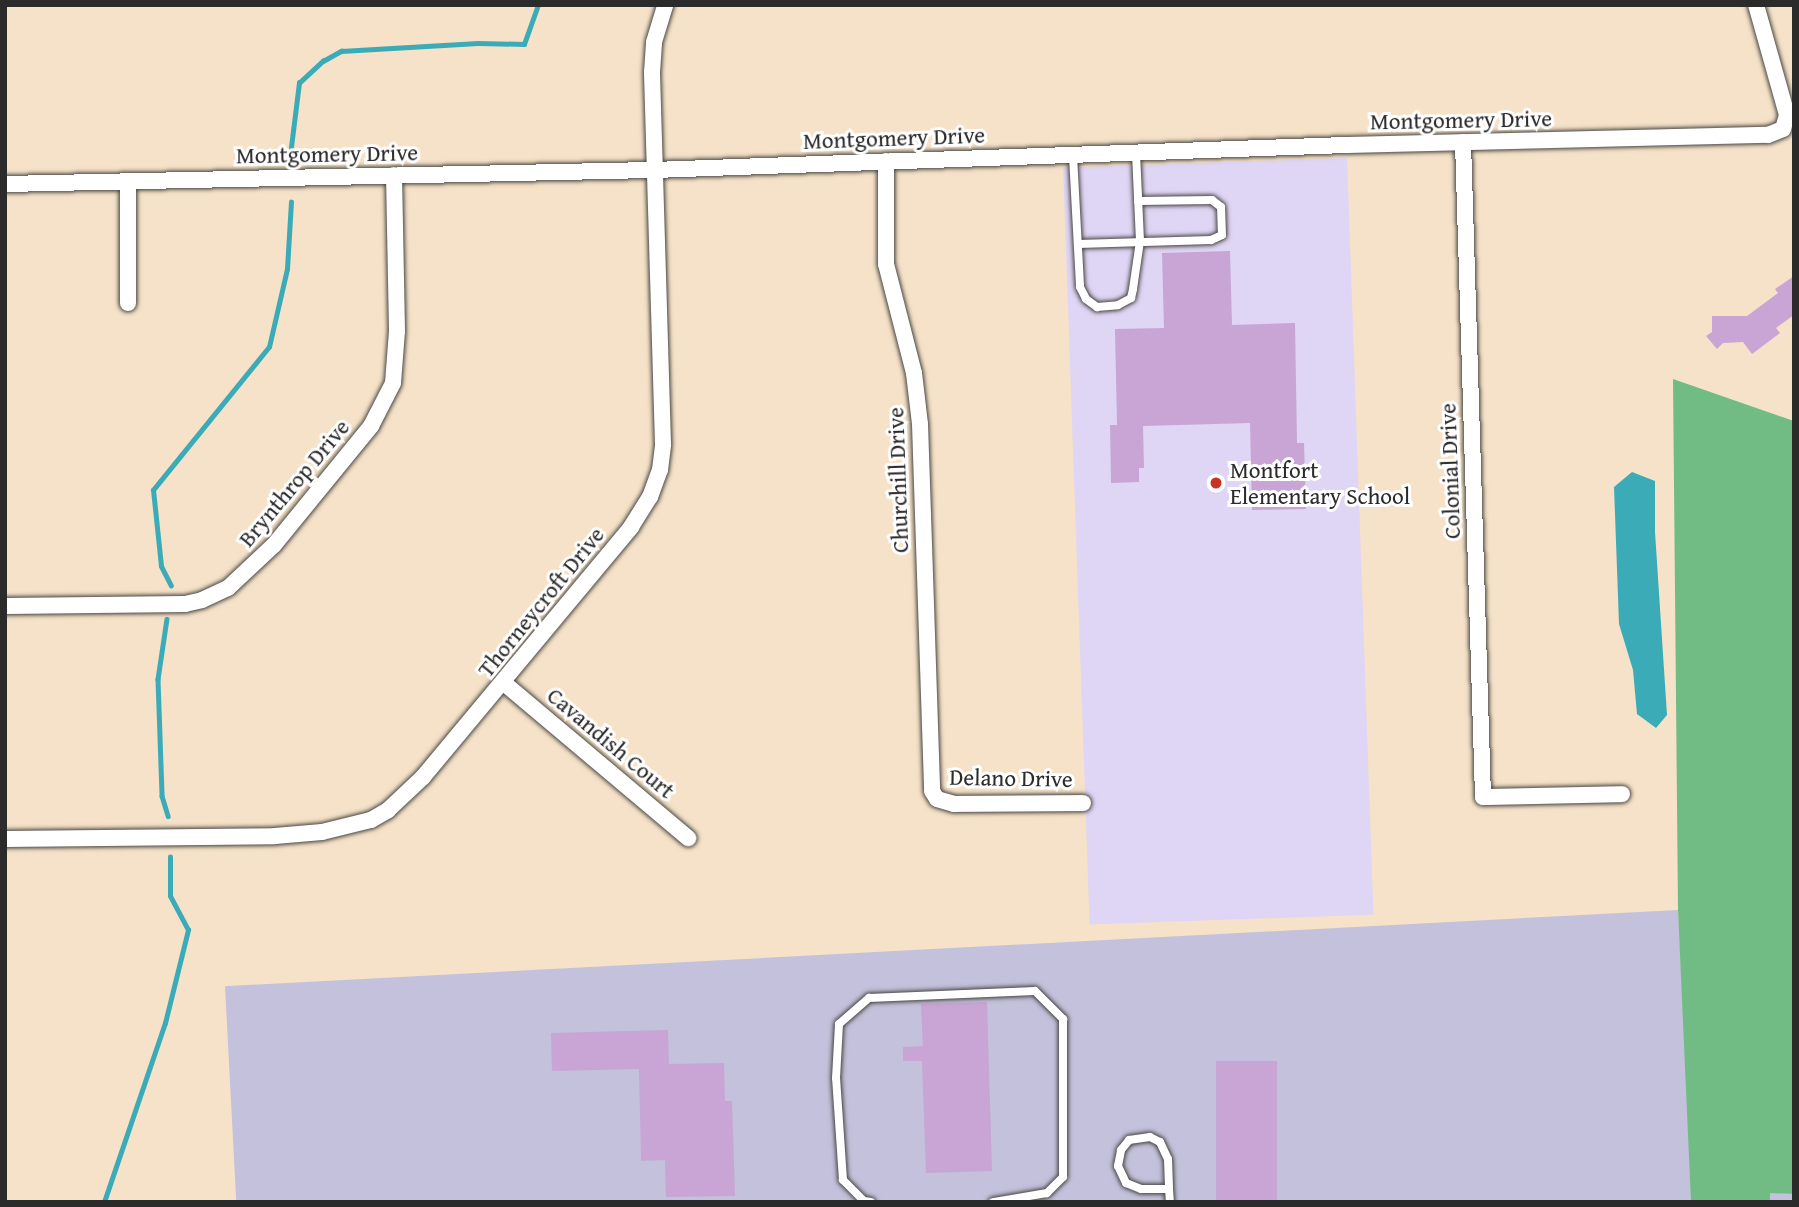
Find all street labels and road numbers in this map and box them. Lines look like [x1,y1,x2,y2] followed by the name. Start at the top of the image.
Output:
[1370,105,1552,135] street label: Montgomery Drive
[803,121,985,155] street label: Montgomery Drive
[236,139,418,169] street label: Montgomery Drive
[1434,403,1466,539] street label: Colonial Drive
[882,407,914,553] street label: Churchill Drive
[233,414,355,552] street label: Brynthrop Drive
[472,521,610,683] street label: Thorneycroft Drive
[542,682,680,804] street label: Cavandish Court
[949,763,1073,793] street label: Delano Drive

